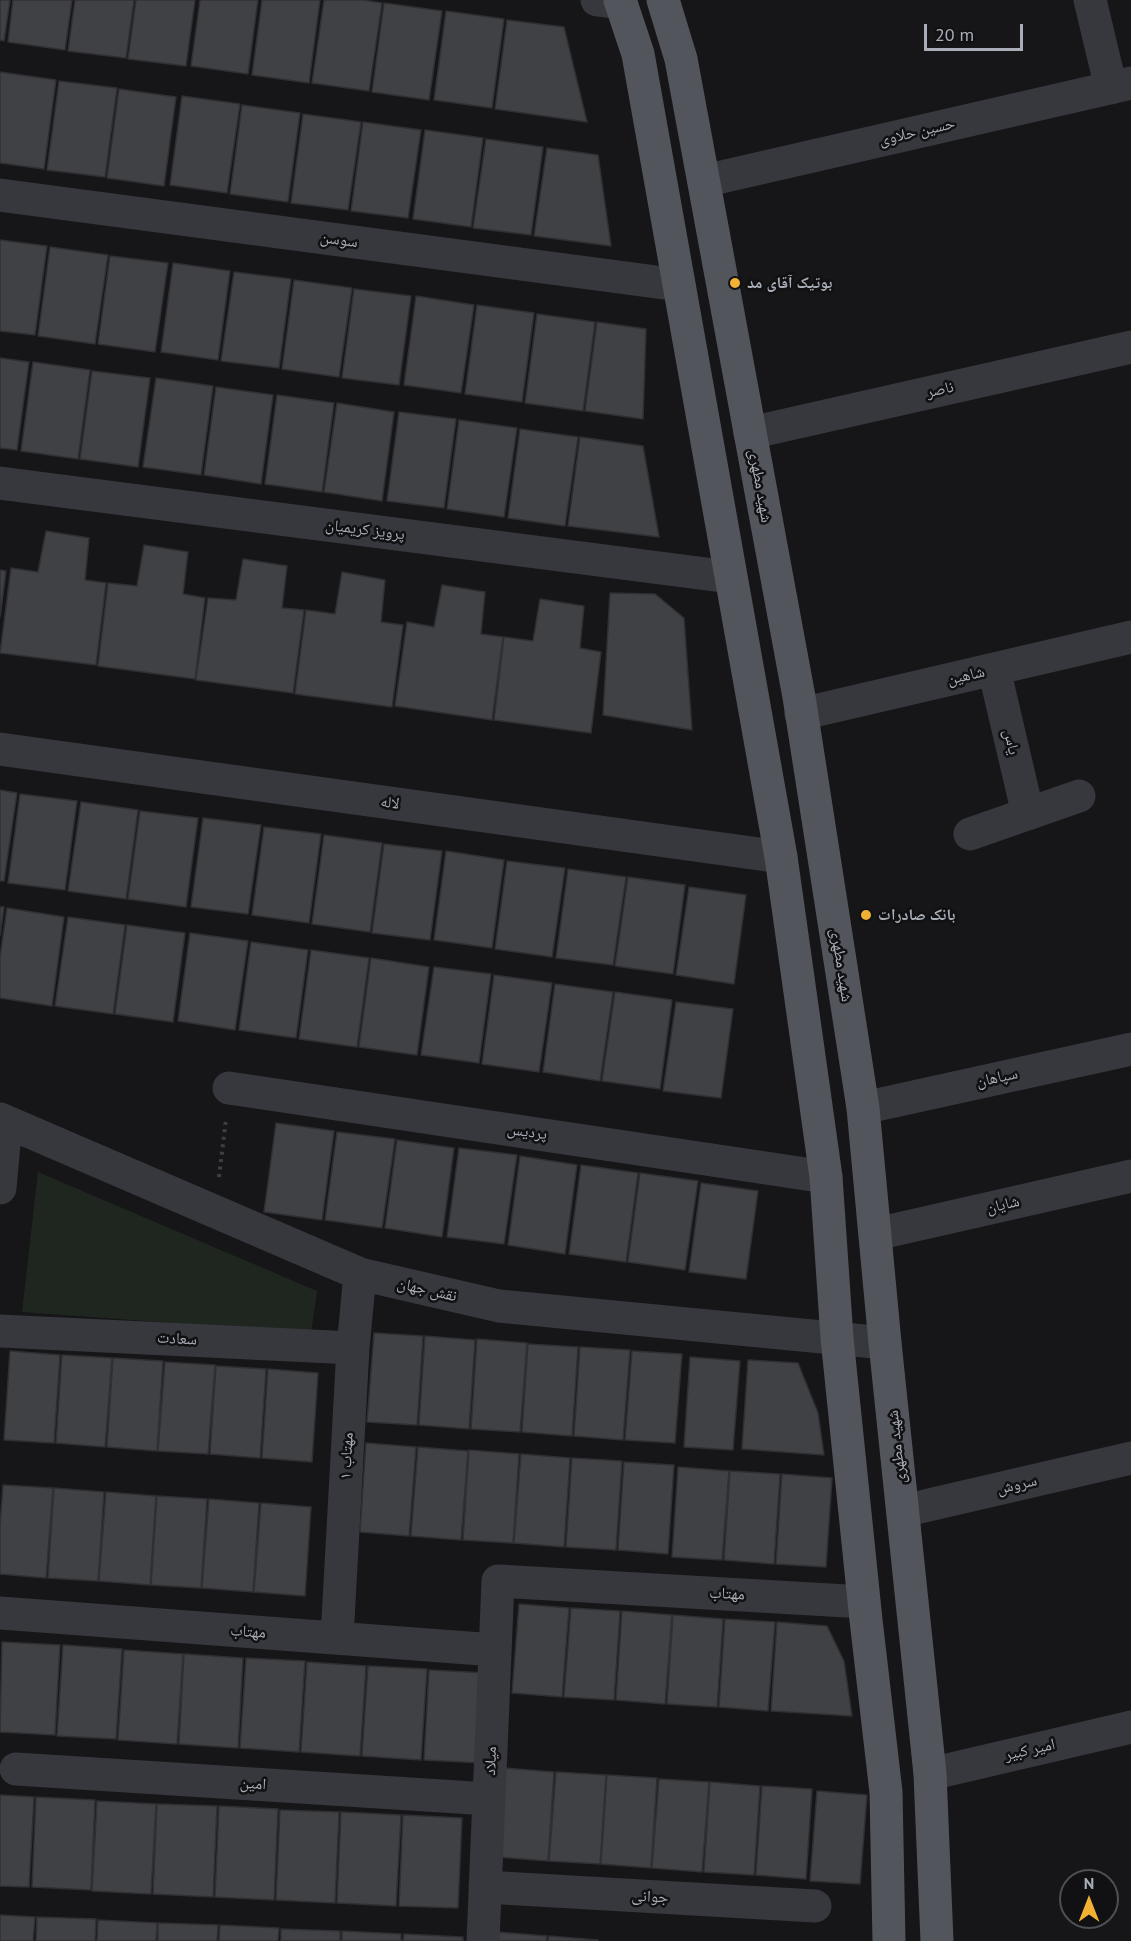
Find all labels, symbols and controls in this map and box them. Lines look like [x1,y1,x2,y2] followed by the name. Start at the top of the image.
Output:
[927,12,1026,50] scale bar
[935,23,974,46] text: 20 m
[877,114,957,150] street label: حسین حلاوی
[319,228,359,252] street label: سوسن
[747,273,832,293] place label: بوتیک آقای مد
[728,276,742,290] marker: بوتیک آقای مد
[924,378,956,402] street label: ناصر
[744,448,776,524] street label: شهید مطهری
[324,516,406,544] street label: پرویز کریمیان
[945,662,987,690] street label: شاهین
[999,727,1023,757] street label: یاس
[379,792,401,814] street label: لاله
[878,905,956,925] place label: بانک صادرات
[859,908,873,922] marker: بانک صادرات
[826,927,856,1003] street label: شهید مطهری
[975,1064,1019,1092] street label: سپاهان
[506,1120,548,1144] street label: پردیس
[985,1192,1021,1218] street label: شایان
[395,1274,459,1306] street label: نقش جهان
[156,1328,198,1350] street label: سعادت
[884,1409,910,1485] street label: شهید مطهری
[336,1432,358,1480] street label: مهتاب ۱
[995,1471,1039,1499] street label: سروش
[709,1583,745,1605] street label: مهتاب
[230,1621,266,1643] street label: مهتاب
[1003,1735,1057,1765] street label: امیر کبیر
[481,1746,501,1776] street label: میلاد
[239,1774,267,1794] street label: امین
[1059,1869,1119,1929] north arrow
[1084,1873,1094,1893] text: N
[631,1886,669,1908] street label: جوانی

